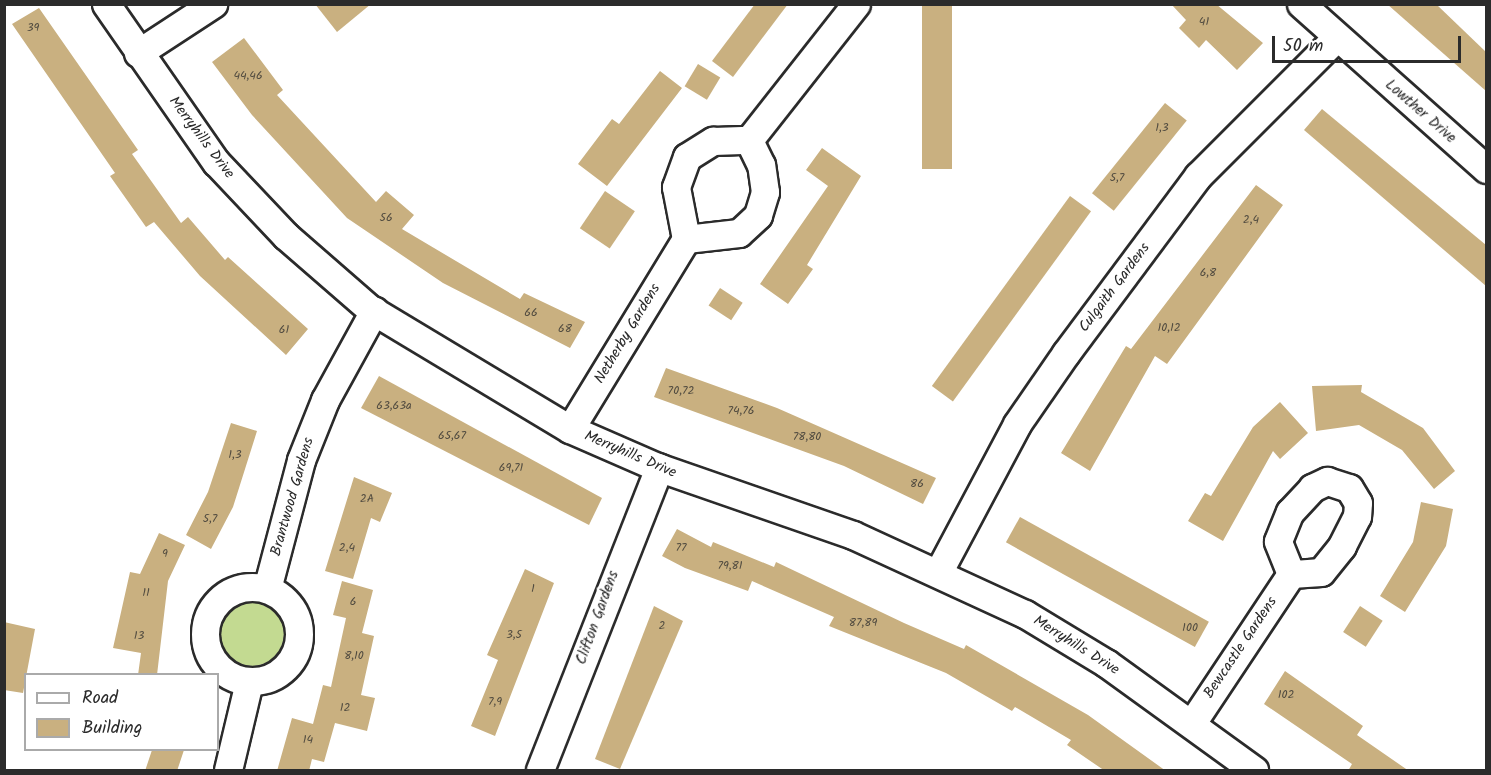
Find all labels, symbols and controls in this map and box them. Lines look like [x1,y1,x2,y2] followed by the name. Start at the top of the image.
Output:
[1199,15,1209,29] house number: 41
[27,21,39,35] house number: 39
[1275,24,1464,62] scale bar
[1283,32,1323,61] text: 50 m
[233,69,263,83] house number: 44,46
[1381,76,1459,148] street label: Lowther Drive
[164,93,238,183] street label: Merryhills Drive
[1155,121,1169,135] house number: 1,3
[1110,171,1124,185] house number: 5,7
[379,211,393,225] house number: 56
[1243,213,1259,227] house number: 2,4
[1076,240,1154,336] street label: Culgaith Gardens
[1200,266,1216,280] house number: 6,8
[591,281,665,387] street label: Netherby Gardens
[524,306,538,320] house number: 66
[1157,321,1181,335] house number: 10,12
[558,322,572,336] house number: 68
[279,323,289,337] house number: 61
[668,384,694,398] house number: 70,72
[376,399,412,413] house number: 63,63a
[727,404,755,418] house number: 74,76
[581,428,679,482] street label: Merryhills Drive
[438,429,466,443] house number: 65,67
[793,430,821,444] house number: 78,80
[267,436,319,558] street label: Brantwood Gardens
[228,448,242,462] house number: 1,3
[499,461,523,475] house number: 69,71
[910,477,924,491] house number: 86
[360,492,374,506] house number: 2A
[203,512,217,526] house number: 5,7
[339,541,355,555] house number: 2,4
[675,541,687,555] house number: 77
[162,547,168,561] house number: 9
[717,559,743,573] house number: 79,81
[573,569,623,667] street label: Clifton Gardens
[531,582,535,596] house number: 1
[142,586,150,600] house number: 11
[1200,594,1282,702] street label: Bewcastle Gardens
[350,595,356,609] house number: 6
[1030,612,1122,680] street label: Merryhills Drive
[849,616,877,630] house number: 87,89
[659,619,665,633] house number: 2
[1182,621,1198,635] house number: 100
[506,628,522,642] house number: 3,5
[134,629,144,643] house number: 13
[344,649,364,663] house number: 8,10
[24,673,219,751] legend
[82,684,118,713] text: Road
[1278,688,1294,702] house number: 102
[488,695,502,709] house number: 7,9
[340,701,350,715] house number: 12
[82,714,142,743] text: Building
[303,733,313,747] house number: 14

